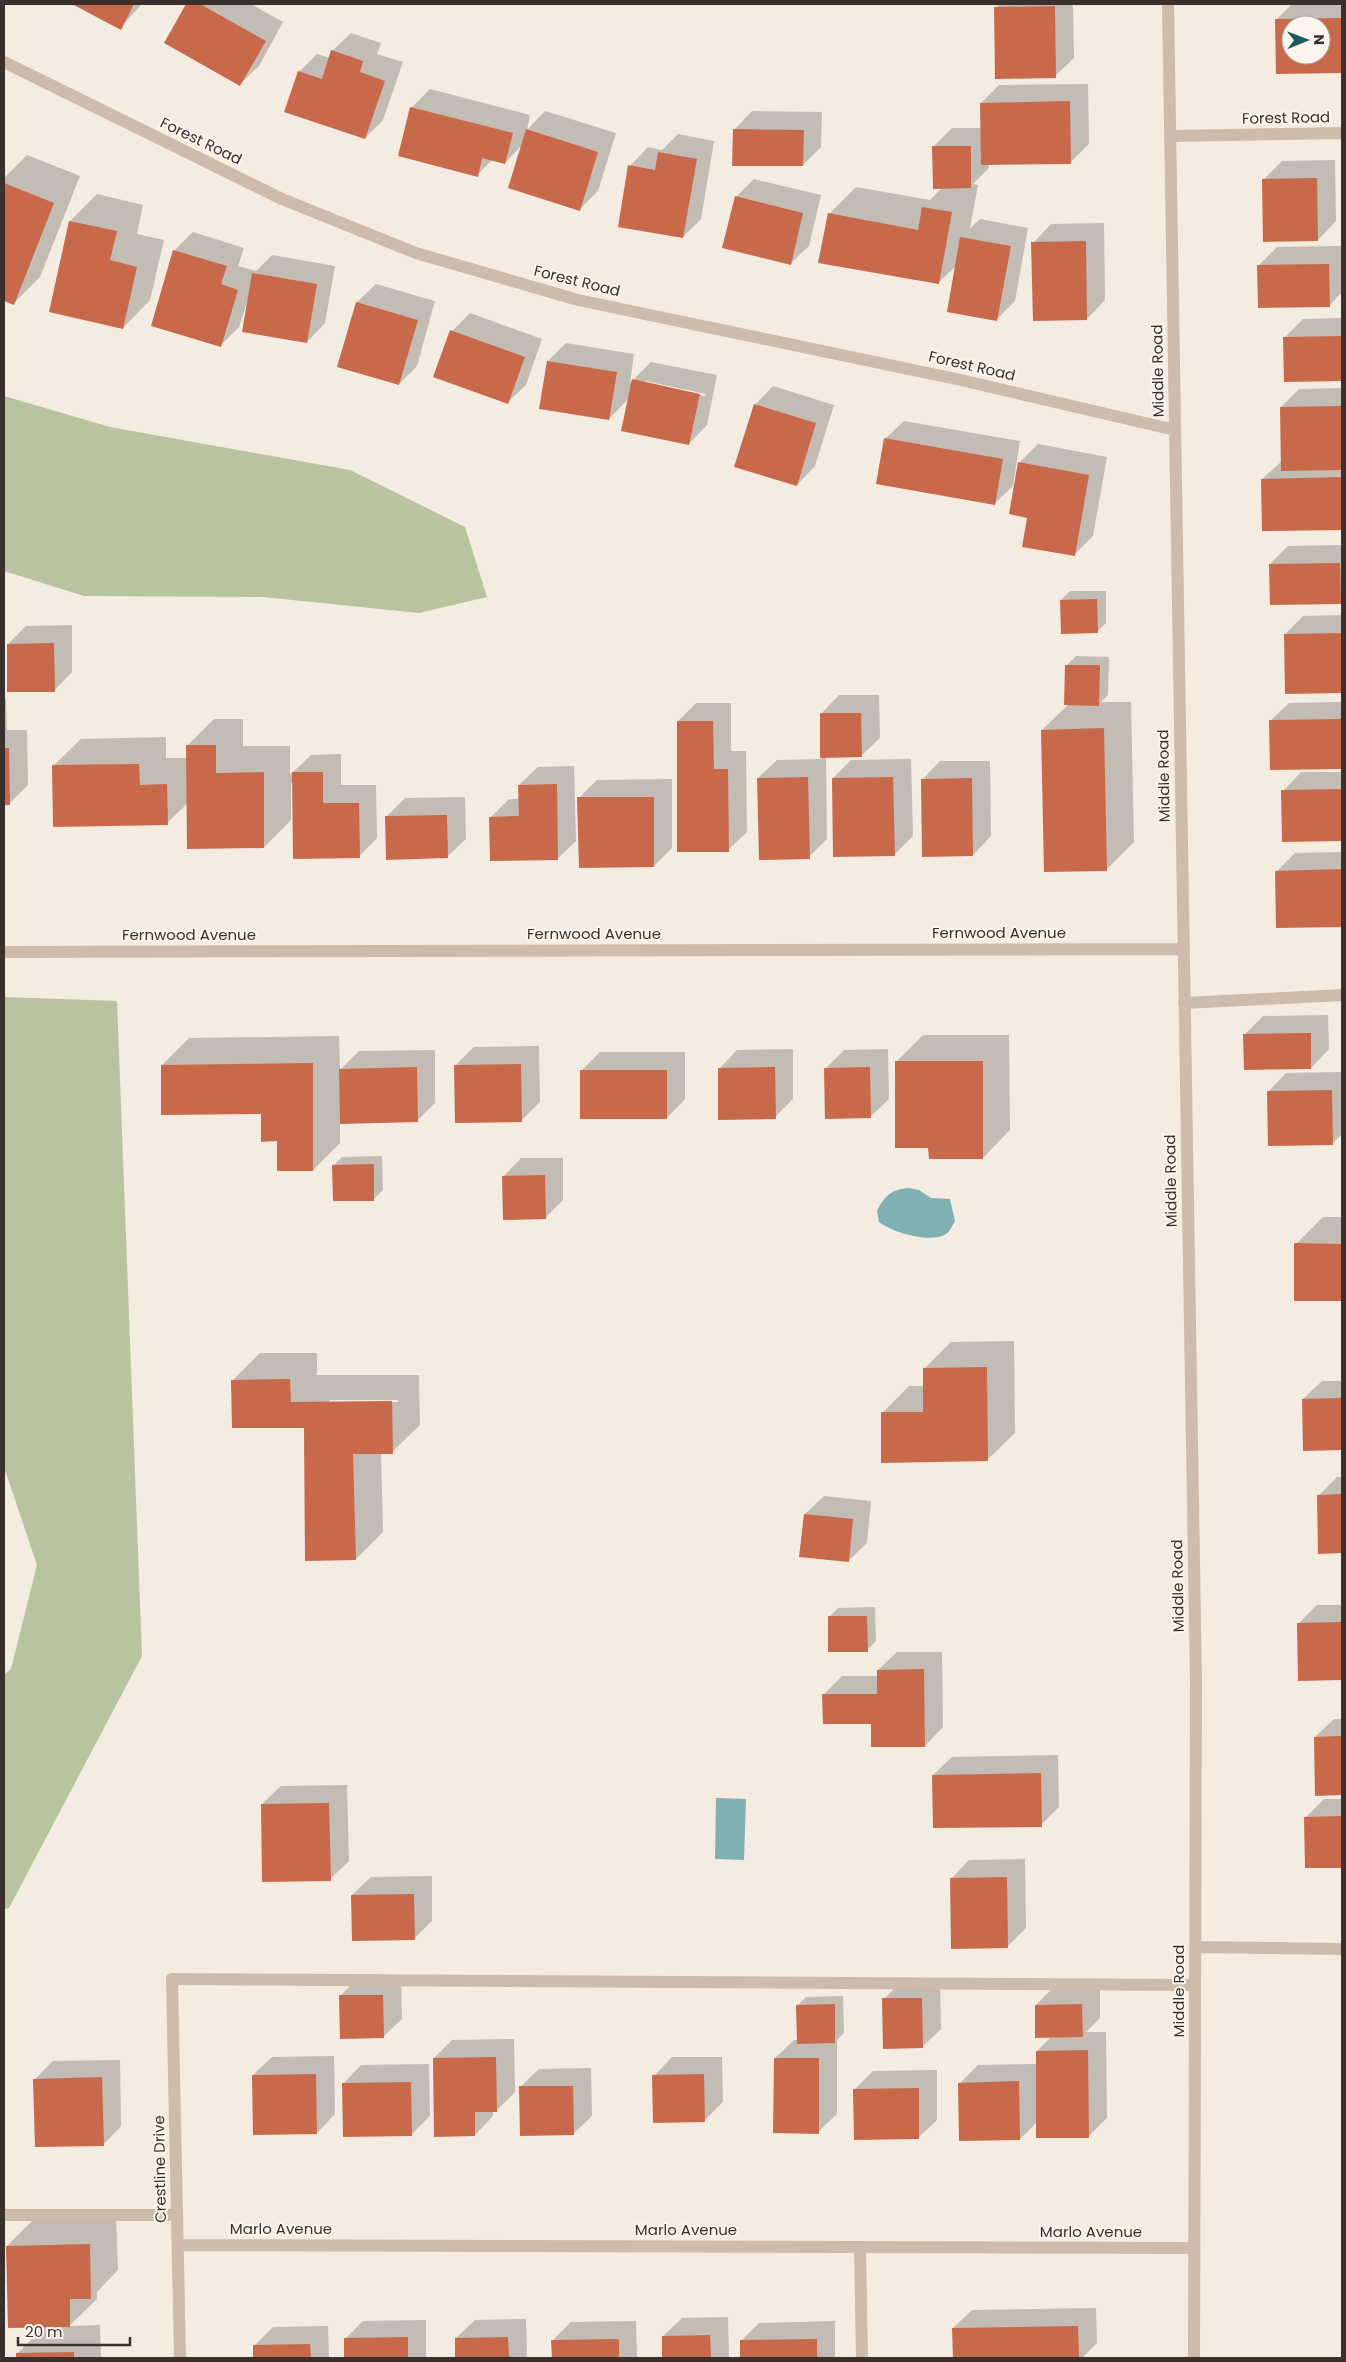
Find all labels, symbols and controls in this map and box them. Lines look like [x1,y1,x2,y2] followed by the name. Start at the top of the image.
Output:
[1281,15,1331,65] north arrow
[1309,34,1329,45] text: N
[1242,106,1330,129] street label: Forest Road
[157,112,246,169] street label: Forest Road
[532,260,623,301] street label: Forest Road
[1146,324,1169,418] street label: Middle Road
[927,345,1018,386] street label: Forest Road
[1152,729,1175,823] street label: Middle Road
[932,922,1066,943] street label: Fernwood Avenue
[527,923,661,944] street label: Fernwood Avenue
[122,924,256,945] street label: Fernwood Avenue
[1159,1134,1182,1228] street label: Middle Road
[1166,1539,1189,1633] street label: Middle Road
[1168,1945,1189,2037] street label: Middle Road
[148,2115,171,2223] street label: Crestline Drive
[230,2218,332,2239] street label: Marlo Avenue
[635,2219,737,2240] street label: Marlo Avenue
[1040,2221,1142,2242] street label: Marlo Avenue
[18,2314,130,2346] scale bar
[25,2321,63,2342] text: 20 m

